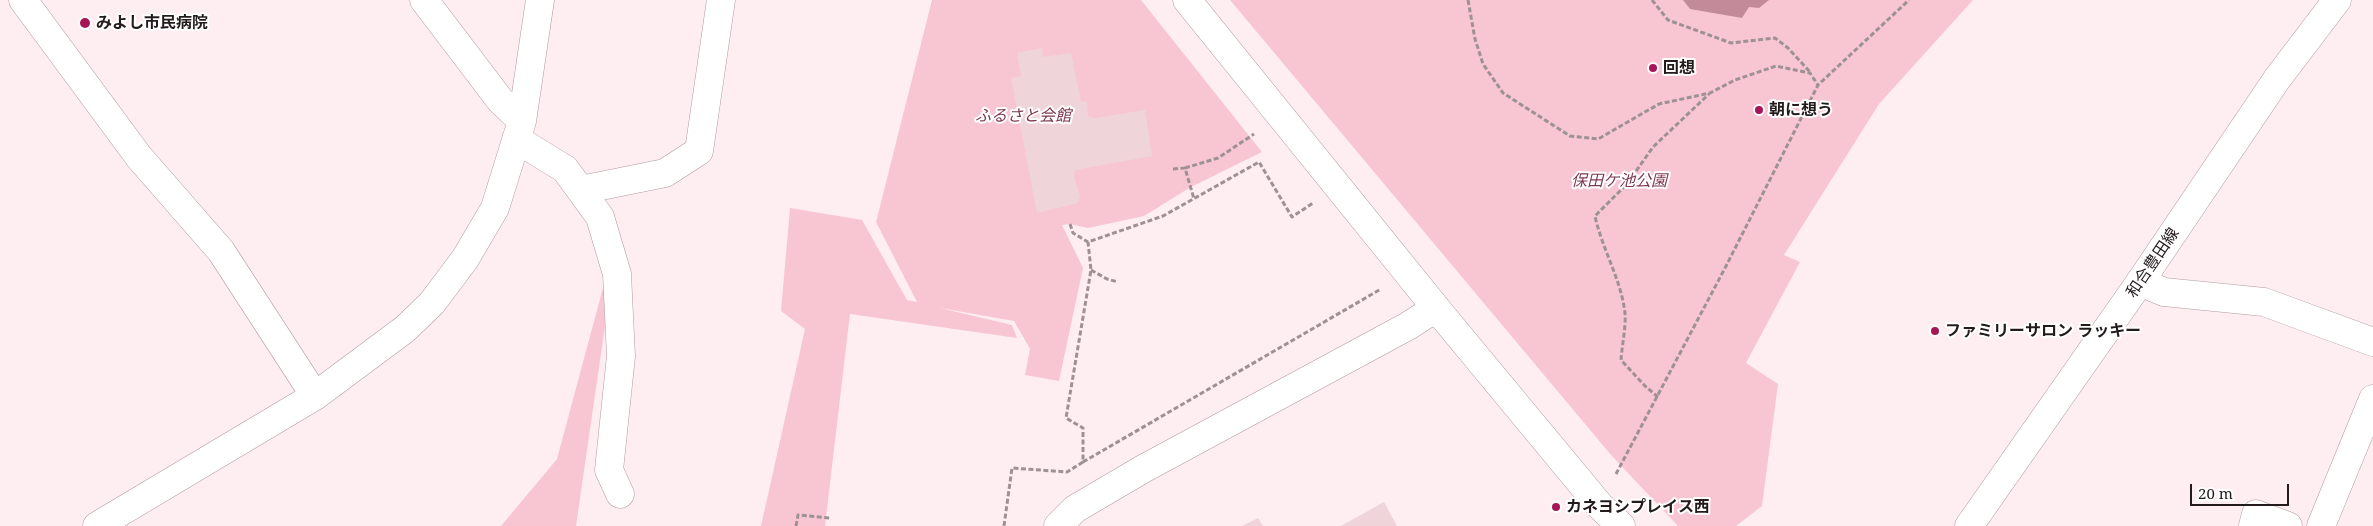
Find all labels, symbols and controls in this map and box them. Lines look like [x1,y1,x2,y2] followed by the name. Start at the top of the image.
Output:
[96,13,208,33] place label: みよし市民病院
[78,16,92,30] marker: みよし市民病院
[1663,58,1695,78] place label: 回想
[1647,62,1659,74] marker: 回想
[1769,100,1833,120] place label: 朝に想う
[1753,104,1765,116] marker: 朝に想う
[975,106,1071,126] park label: ふるさと会館
[1571,171,1667,191] park label: 保田ケ池公園
[2123,224,2183,302] street label: 和合豊田線
[1945,321,2141,341] place label: ファミリーサロン ラッキー
[1929,325,1941,337] marker: ファミリーサロン ラッキー
[2193,474,2292,506] scale bar
[2198,483,2233,503] text: 20 m
[1566,497,1710,517] place label: カネヨシプレイス西
[1550,501,1562,513] marker: カネヨシプレイス西

